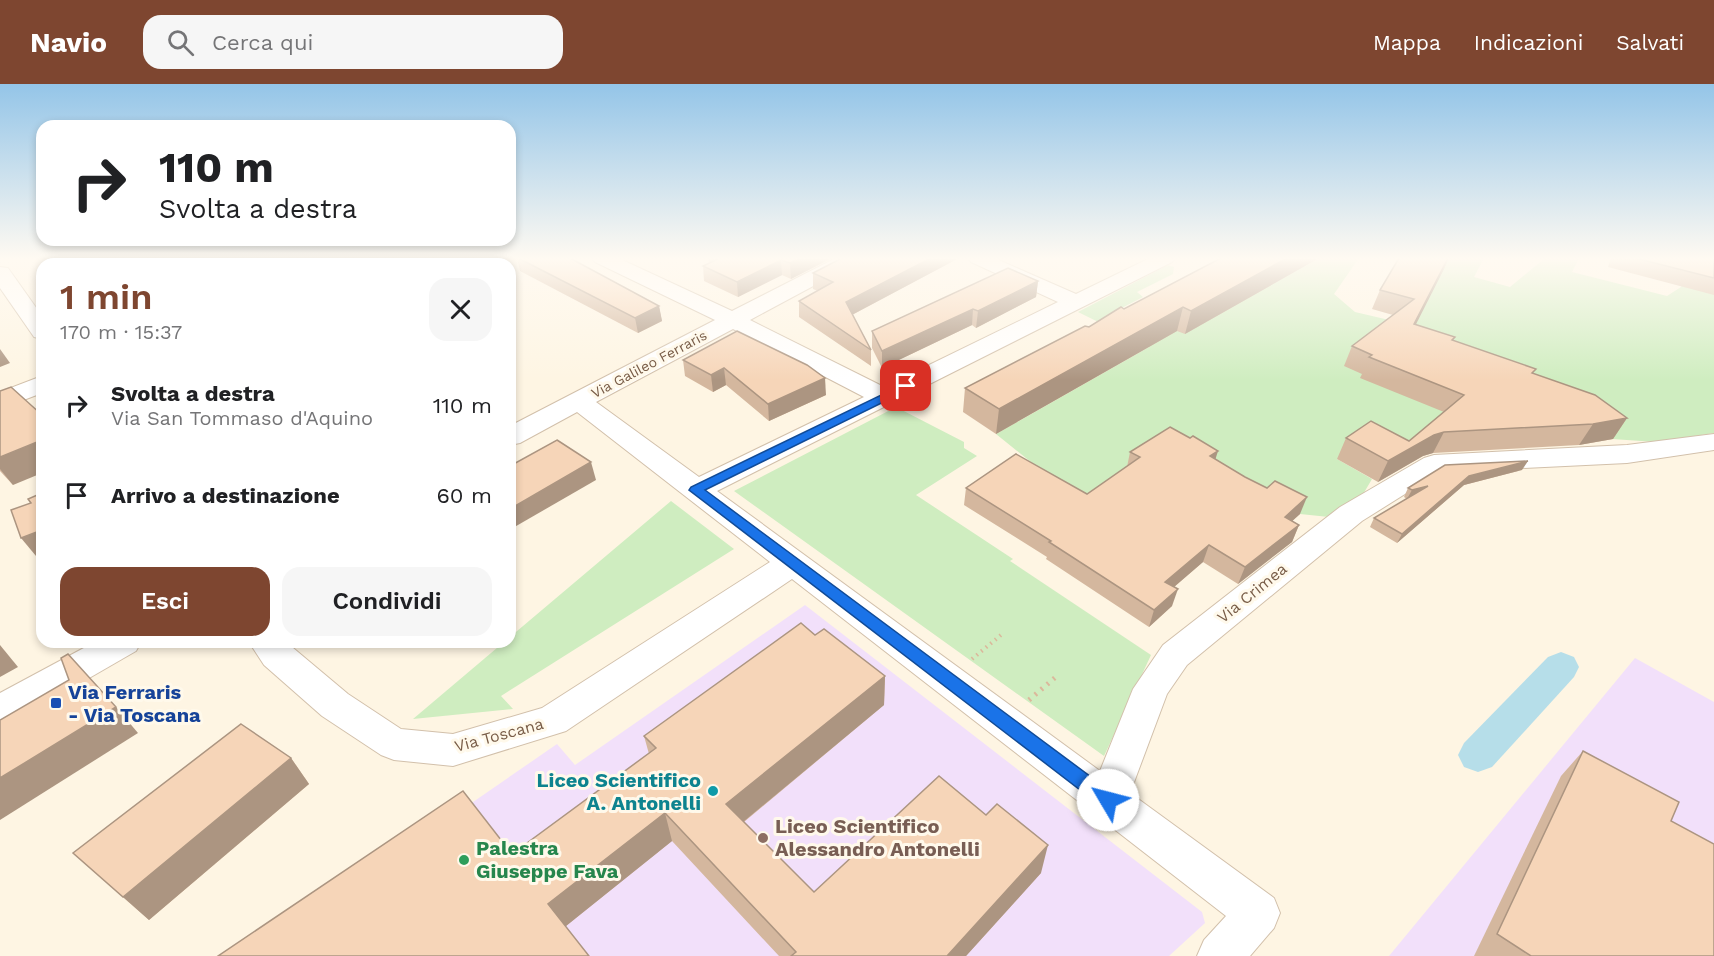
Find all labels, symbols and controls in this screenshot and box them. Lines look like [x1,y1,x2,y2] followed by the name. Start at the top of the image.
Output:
[143,15,563,69] search box
[30,26,107,59] text: Navio
[164,26,197,59] icon: search
[212,30,313,55] text: Cerca qui
[1373,30,1441,55] text: Mappa
[1474,30,1583,55] text: Indicazioni
[1616,30,1684,55] text: Salvati
[159,143,274,192] text: 110 m
[60,144,138,222] icon: right
[159,193,357,225] text: Svolta a destra
[60,276,152,318] text: 1 min
[429,278,492,341] button: close
[60,320,182,344] text: 170 m · 15:37
[588,327,710,401] street label: Via Galileo Ferraris
[880,360,931,411] pin
[889,369,922,402] icon: arrive
[111,381,275,406] text: Svolta a destra
[60,389,93,422] icon: right
[433,393,492,418] text: 110 m
[111,406,373,430] text: Via San Tommaso d'Aquino
[60,479,93,512] icon: arrive
[111,483,340,508] text: Arrivo a destinazione
[436,483,492,508] text: 60 m
[1213,559,1291,627] street label: Via Crimea
[60,567,270,636] button: Esci
[282,567,492,636] button: Condividi
[68,680,201,727] place label: Via Ferraris - Via Toscana
[49,696,63,710] marker: Via Ferraris - Via Toscana
[452,714,546,756] street label: Via Toscana
[537,768,701,815] place label: Liceo Scientifico A. Antonelli
[1076,768,1140,832] position arrow
[706,784,720,798] marker: Liceo Scientifico A. Antonelli
[775,814,980,861] place label: Liceo Scientifico Alessandro Antonelli
[756,831,770,845] marker: Liceo Scientifico Alessandro Antonelli
[476,836,619,883] place label: Palestra Giuseppe Fava
[457,853,471,867] marker: Palestra Giuseppe Fava

